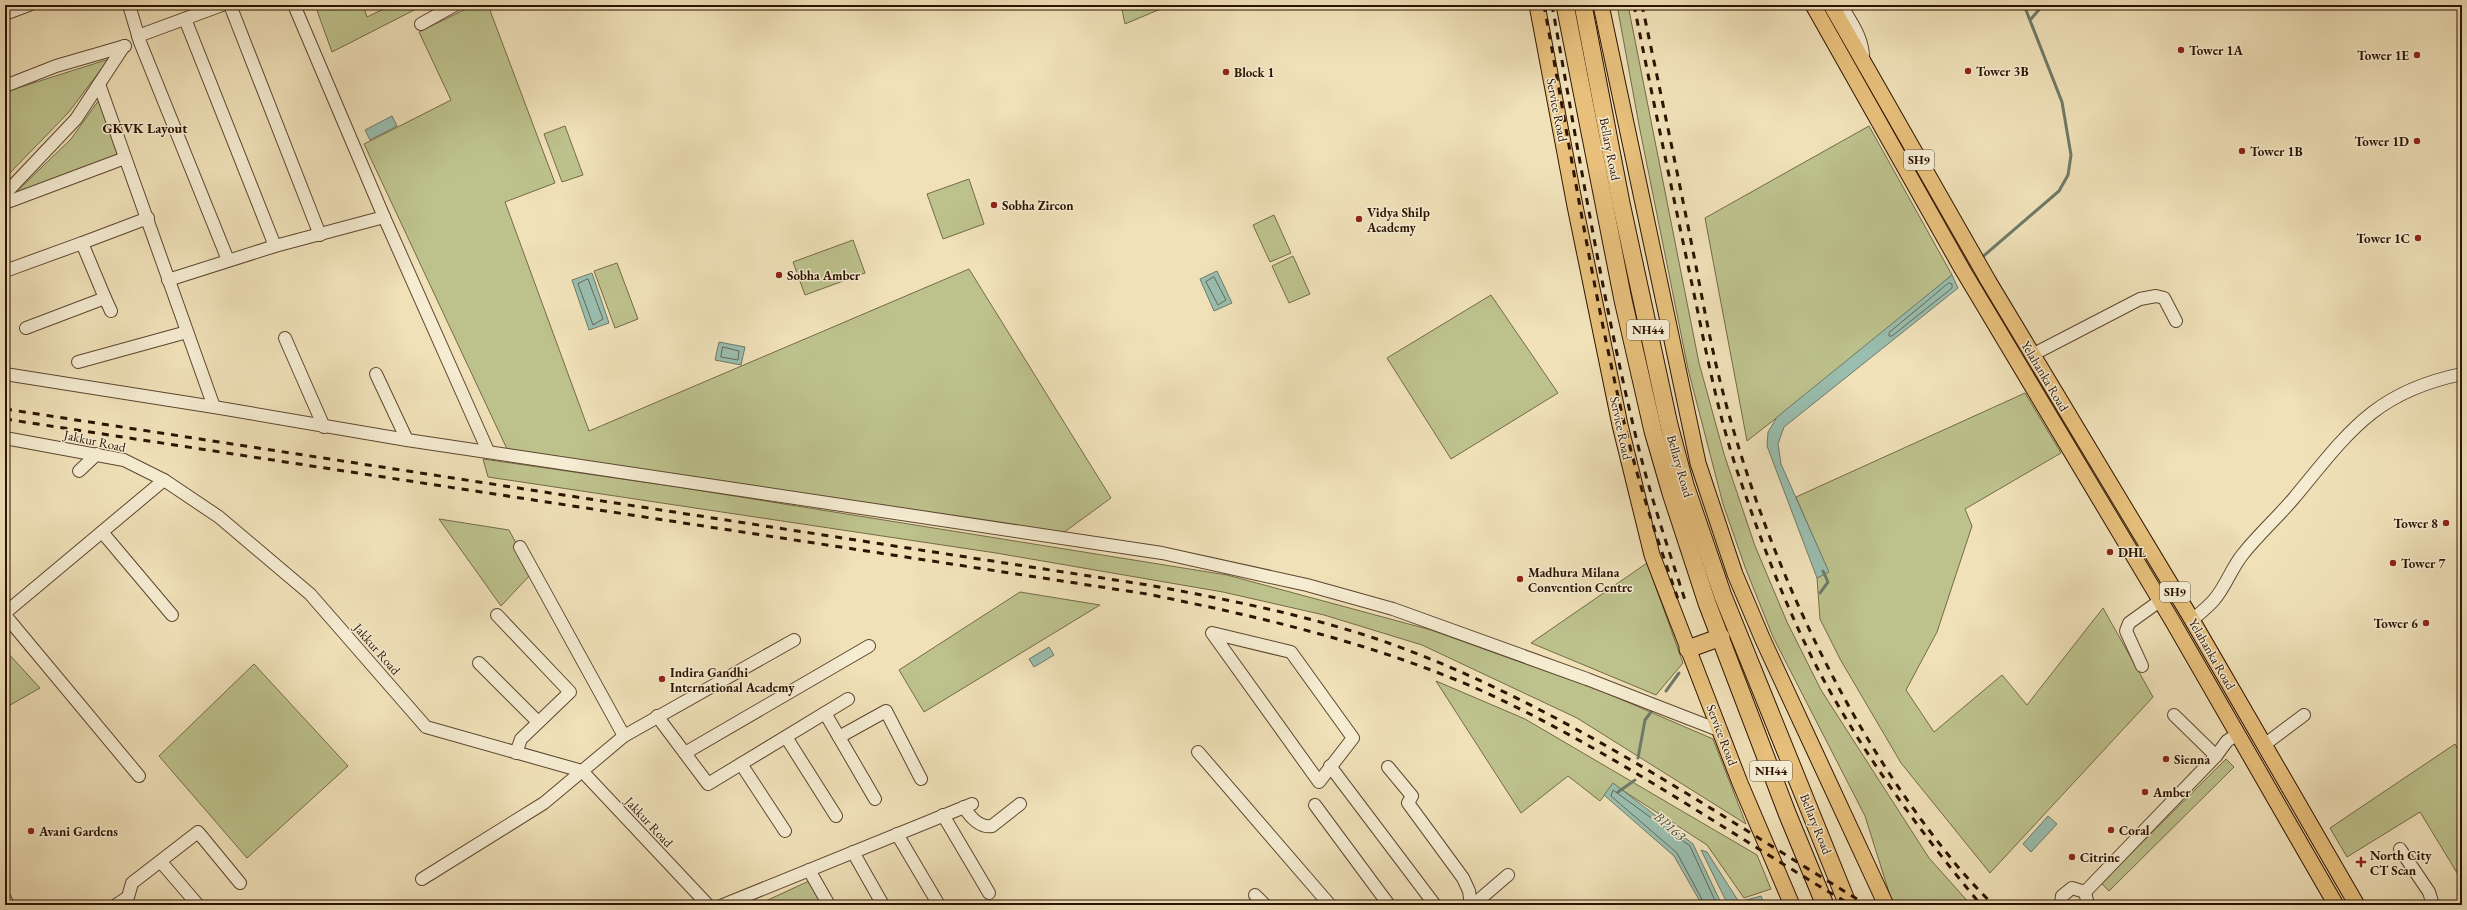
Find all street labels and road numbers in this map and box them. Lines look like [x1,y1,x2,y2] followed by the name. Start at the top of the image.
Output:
[1543,77,1572,144] street label: Service Road
[1596,116,1625,182] street label: Bellary Road
[1904,150,1934,170] road number: SH9
[1627,320,1669,340] road number: NH44
[2017,338,2073,415] street label: Yelahanka Road
[1606,395,1636,462] street label: Service Road
[62,426,128,456] street label: Jakkur Road
[1663,433,1697,499] street label: Bellary Road
[2160,582,2190,602] road number: SH9
[2185,615,2239,693] street label: Yelahanka Road
[349,619,404,679] street label: Jakkur Road
[1703,702,1742,768] street label: Service Road
[1750,761,1792,781] road number: NH44
[1796,791,1836,857] street label: Bellary Road
[621,793,677,851] street label: Jakkur Road

